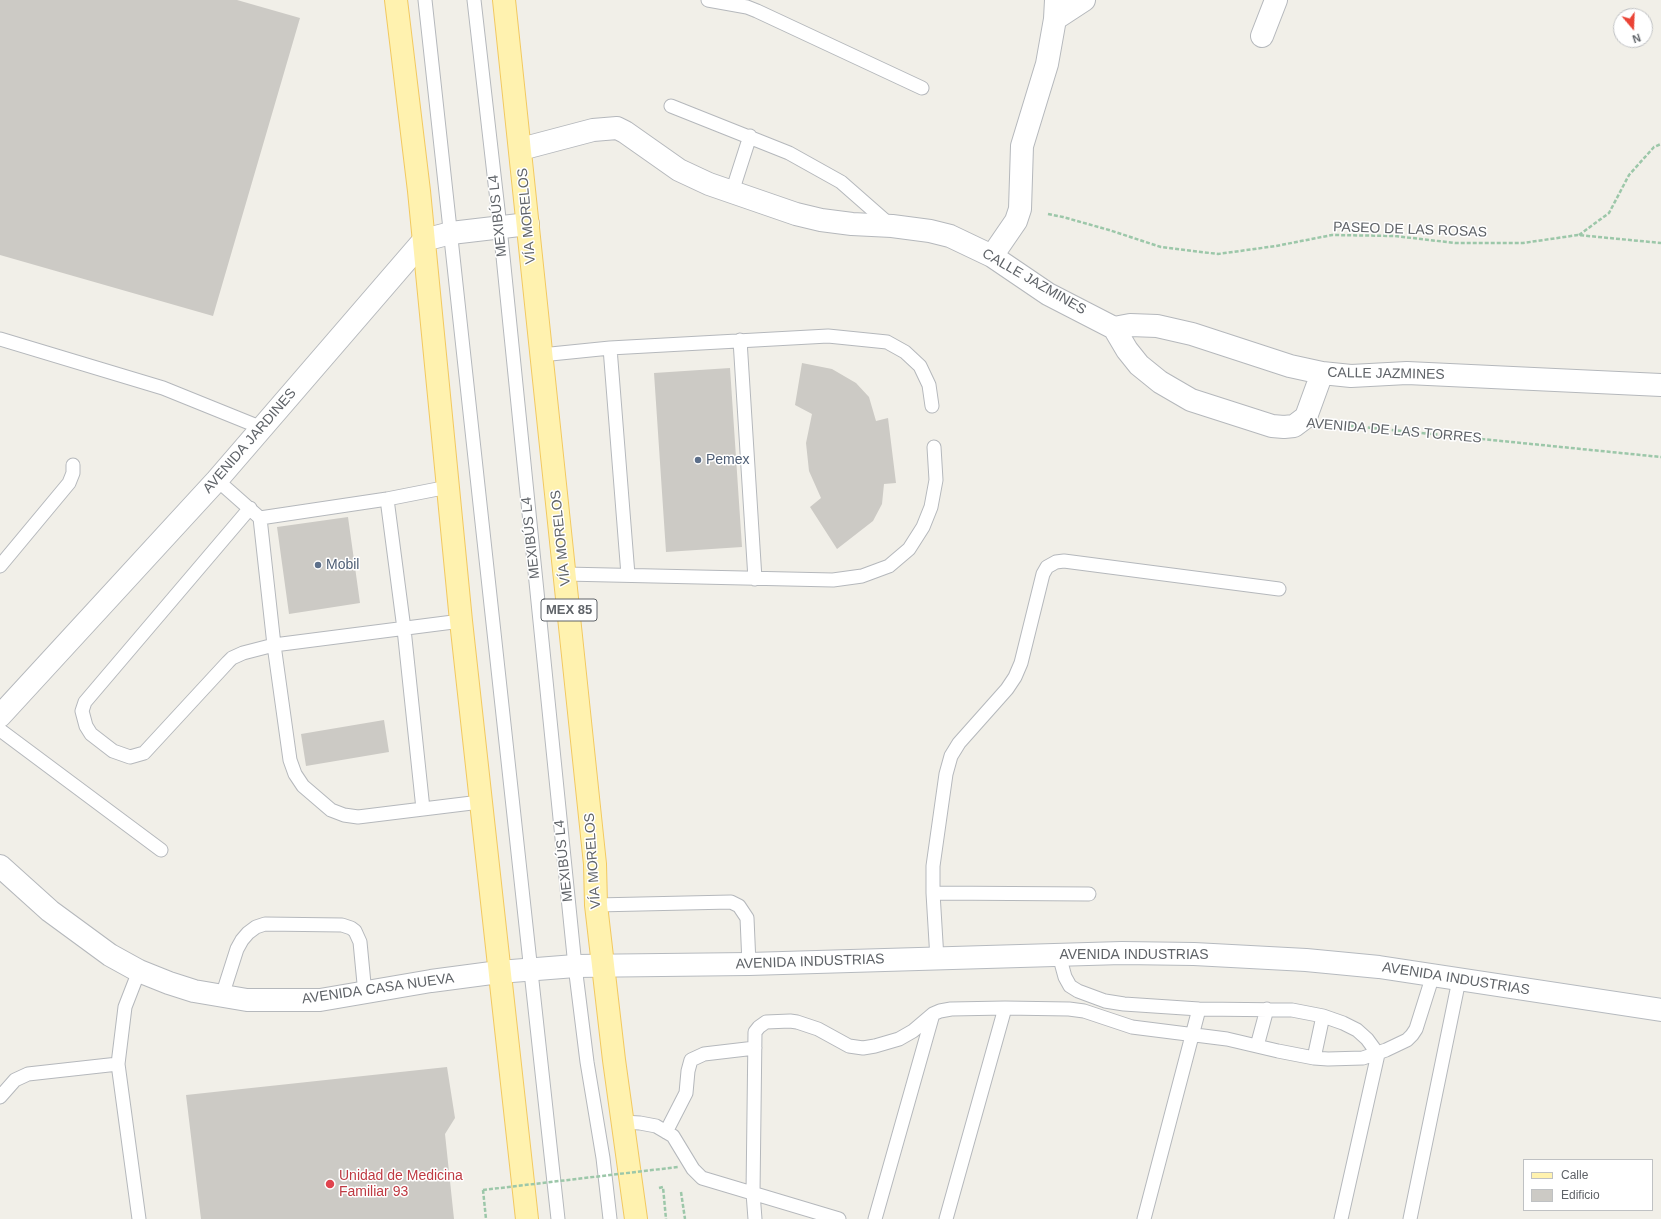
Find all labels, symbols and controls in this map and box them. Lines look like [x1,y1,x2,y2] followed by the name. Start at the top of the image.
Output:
[1613,8,1653,48] north arrow
[1631,31,1642,45] text: N
[514,167,540,265] street label: VÍA MORELOS
[485,174,511,258] street label: MEXIBÚS L4
[1333,219,1487,241] street label: PASEO DE LAS ROSAS
[979,245,1089,319] street label: CALLE JAZMINES
[1327,365,1445,383] street label: CALLE JAZMINES
[200,385,300,497] street label: AVENIDA JARDINES
[1306,415,1482,447] street label: AVENIDA DE LAS TORRES
[706,452,750,468] place label: Pemex
[693,455,703,465] marker: Pemex
[548,489,574,587] street label: VÍA MORELOS
[518,496,544,580] street label: MEXIBÚS L4
[326,557,359,573] place label: Mobil
[313,560,323,570] marker: Mobil
[541,599,597,621] road number: MEX 85
[581,812,605,910] street label: VÍA MORELOS
[551,819,577,903] street label: MEXIBÚS L4
[1059,947,1209,963] street label: AVENIDA INDUSTRIAS
[735,951,885,973] street label: AVENIDA INDUSTRIAS
[1381,959,1531,999] street label: AVENIDA INDUSTRIAS
[301,970,455,1008] street label: AVENIDA CASA NUEVA
[1523,1159,1653,1211] legend
[339,1168,463,1200] place label: Unidad de Medicina Familiar 93
[1561,1168,1588,1182] text: Calle
[324,1178,336,1190] marker: Unidad de Medicina Familiar 93
[1561,1188,1600,1202] text: Edificio

